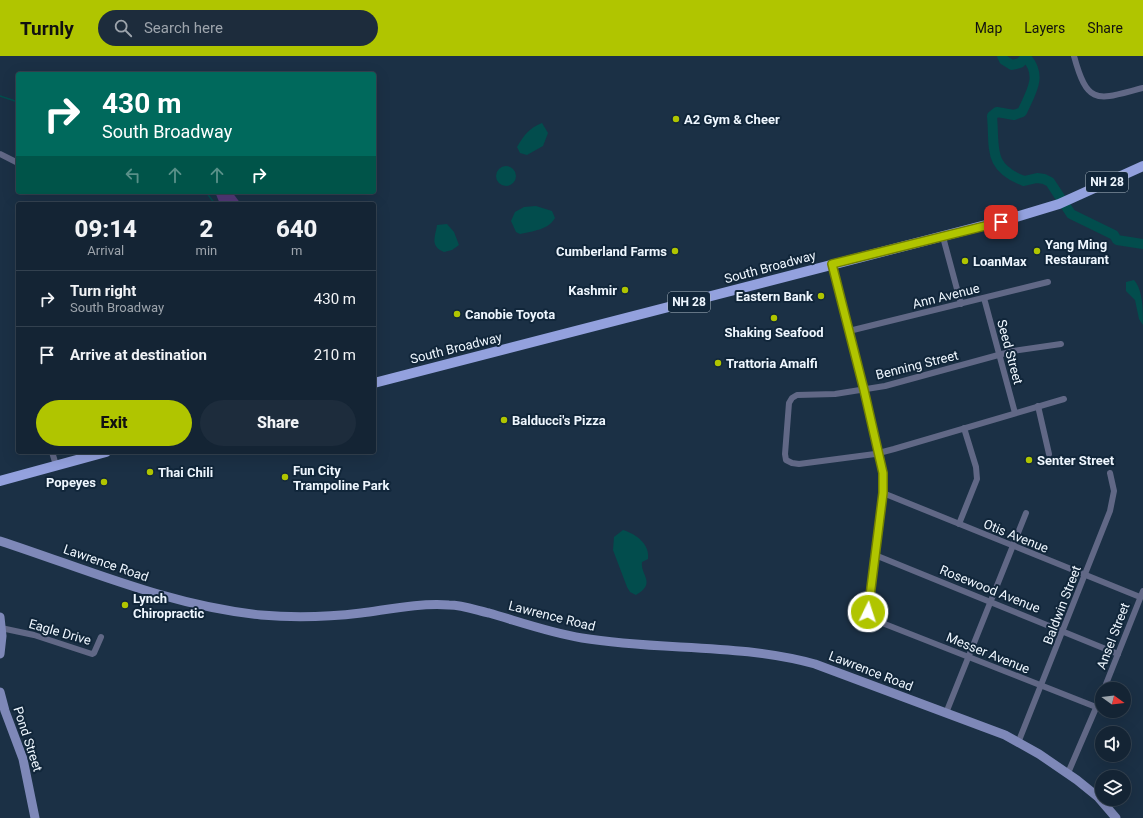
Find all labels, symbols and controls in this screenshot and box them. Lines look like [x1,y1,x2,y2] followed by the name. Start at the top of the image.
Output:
[98,10,378,46] search box
[20,17,74,40] text: Turnly
[112,17,134,39] icon: search
[144,19,223,37] text: Search here
[975,20,1002,36] text: Map
[1024,20,1065,36] text: Layers
[1087,20,1123,36] text: Share
[102,87,181,120] text: 430 m
[36,88,88,140] icon: right
[684,112,780,127] place label: A2 Gym & Cheer
[671,114,681,124] marker: A2 Gym & Cheer
[102,121,232,142] text: South Broadway
[122,164,144,186] icon: left
[164,164,186,186] icon: ahead
[206,164,228,186] icon: ahead
[248,164,270,186] icon: right
[1086,172,1128,192] road number: NH 28
[984,205,1018,239] pin
[990,211,1012,233] icon: arrive
[75,215,137,243] text: 09:14
[199,215,213,243] text: 2
[276,215,317,243] text: 640
[1045,237,1109,267] place label: Yang Ming Restaurant
[87,243,124,258] text: Arrival
[196,243,217,258] text: min
[291,243,302,258] text: m
[556,244,667,259] place label: Cumberland Farms
[670,246,680,256] marker: Cumberland Farms
[1032,246,1042,256] marker: Yang Ming Restaurant
[723,248,817,286] street label: South Broadway
[973,254,1027,269] place label: LoanMax
[960,256,970,266] marker: LoanMax
[911,280,981,312] street label: Ann Avenue
[70,282,136,300] text: Turn right
[568,283,617,298] place label: Kashmir
[620,285,630,295] marker: Kashmir
[36,288,58,310] icon: right
[736,289,814,304] place label: Eastern Bank
[314,290,356,308] text: 430 m
[816,291,826,301] marker: Eastern Bank
[668,292,710,312] road number: NH 28
[70,300,164,315] text: South Broadway
[465,307,555,322] place label: Canobie Toyota
[452,309,462,319] marker: Canobie Toyota
[769,313,779,323] marker: Shaking Seafood
[994,318,1026,386] street label: Seed Street
[724,325,824,340] place label: Shaking Seafood
[409,329,503,367] street label: South Broadway
[36,344,58,366] icon: arrive
[70,346,207,364] text: Arrive at destination
[314,346,356,364] text: 210 m
[874,347,960,383] street label: Benning Street
[726,356,818,371] place label: Trattoria Amalfi
[713,358,723,368] marker: Trattoria Amalfi
[36,400,192,446] button: Exit
[200,400,356,446] button: Share
[512,413,606,428] place label: Balducci's Pizza
[499,415,509,425] marker: Balducci's Pizza
[1037,453,1115,468] place label: Senter Street
[1024,455,1034,465] marker: Senter Street
[293,463,390,493] place label: Fun City Trampoline Park
[158,465,213,480] place label: Thai Chili
[145,467,155,477] marker: Thai Chili
[280,472,290,482] marker: Fun City Trampoline Park
[46,475,96,490] place label: Popeyes
[99,477,109,487] marker: Popeyes
[981,516,1051,556] street label: Otis Avenue
[62,541,150,585] street label: Lawrence Road
[938,562,1042,616] street label: Rosewood Avenue
[1040,563,1084,647] street label: Baldwin Street
[133,591,205,621] place label: Lynch Chiropractic
[847,591,889,633] position arrow
[507,598,597,634] street label: Lawrence Road
[120,600,130,610] marker: Lynch Chiropractic
[1093,601,1133,671] street label: Ansel Street
[27,616,93,648] street label: Eagle Drive
[944,629,1032,677] street label: Messer Avenue
[827,648,915,694] street label: Lawrence Road
[1095,682,1131,718] north arrow
[1095,682,1131,806] map controls
[10,705,46,773] street label: Pond Street
[1095,726,1131,762] button: sound
[1095,770,1131,806] button: layers

